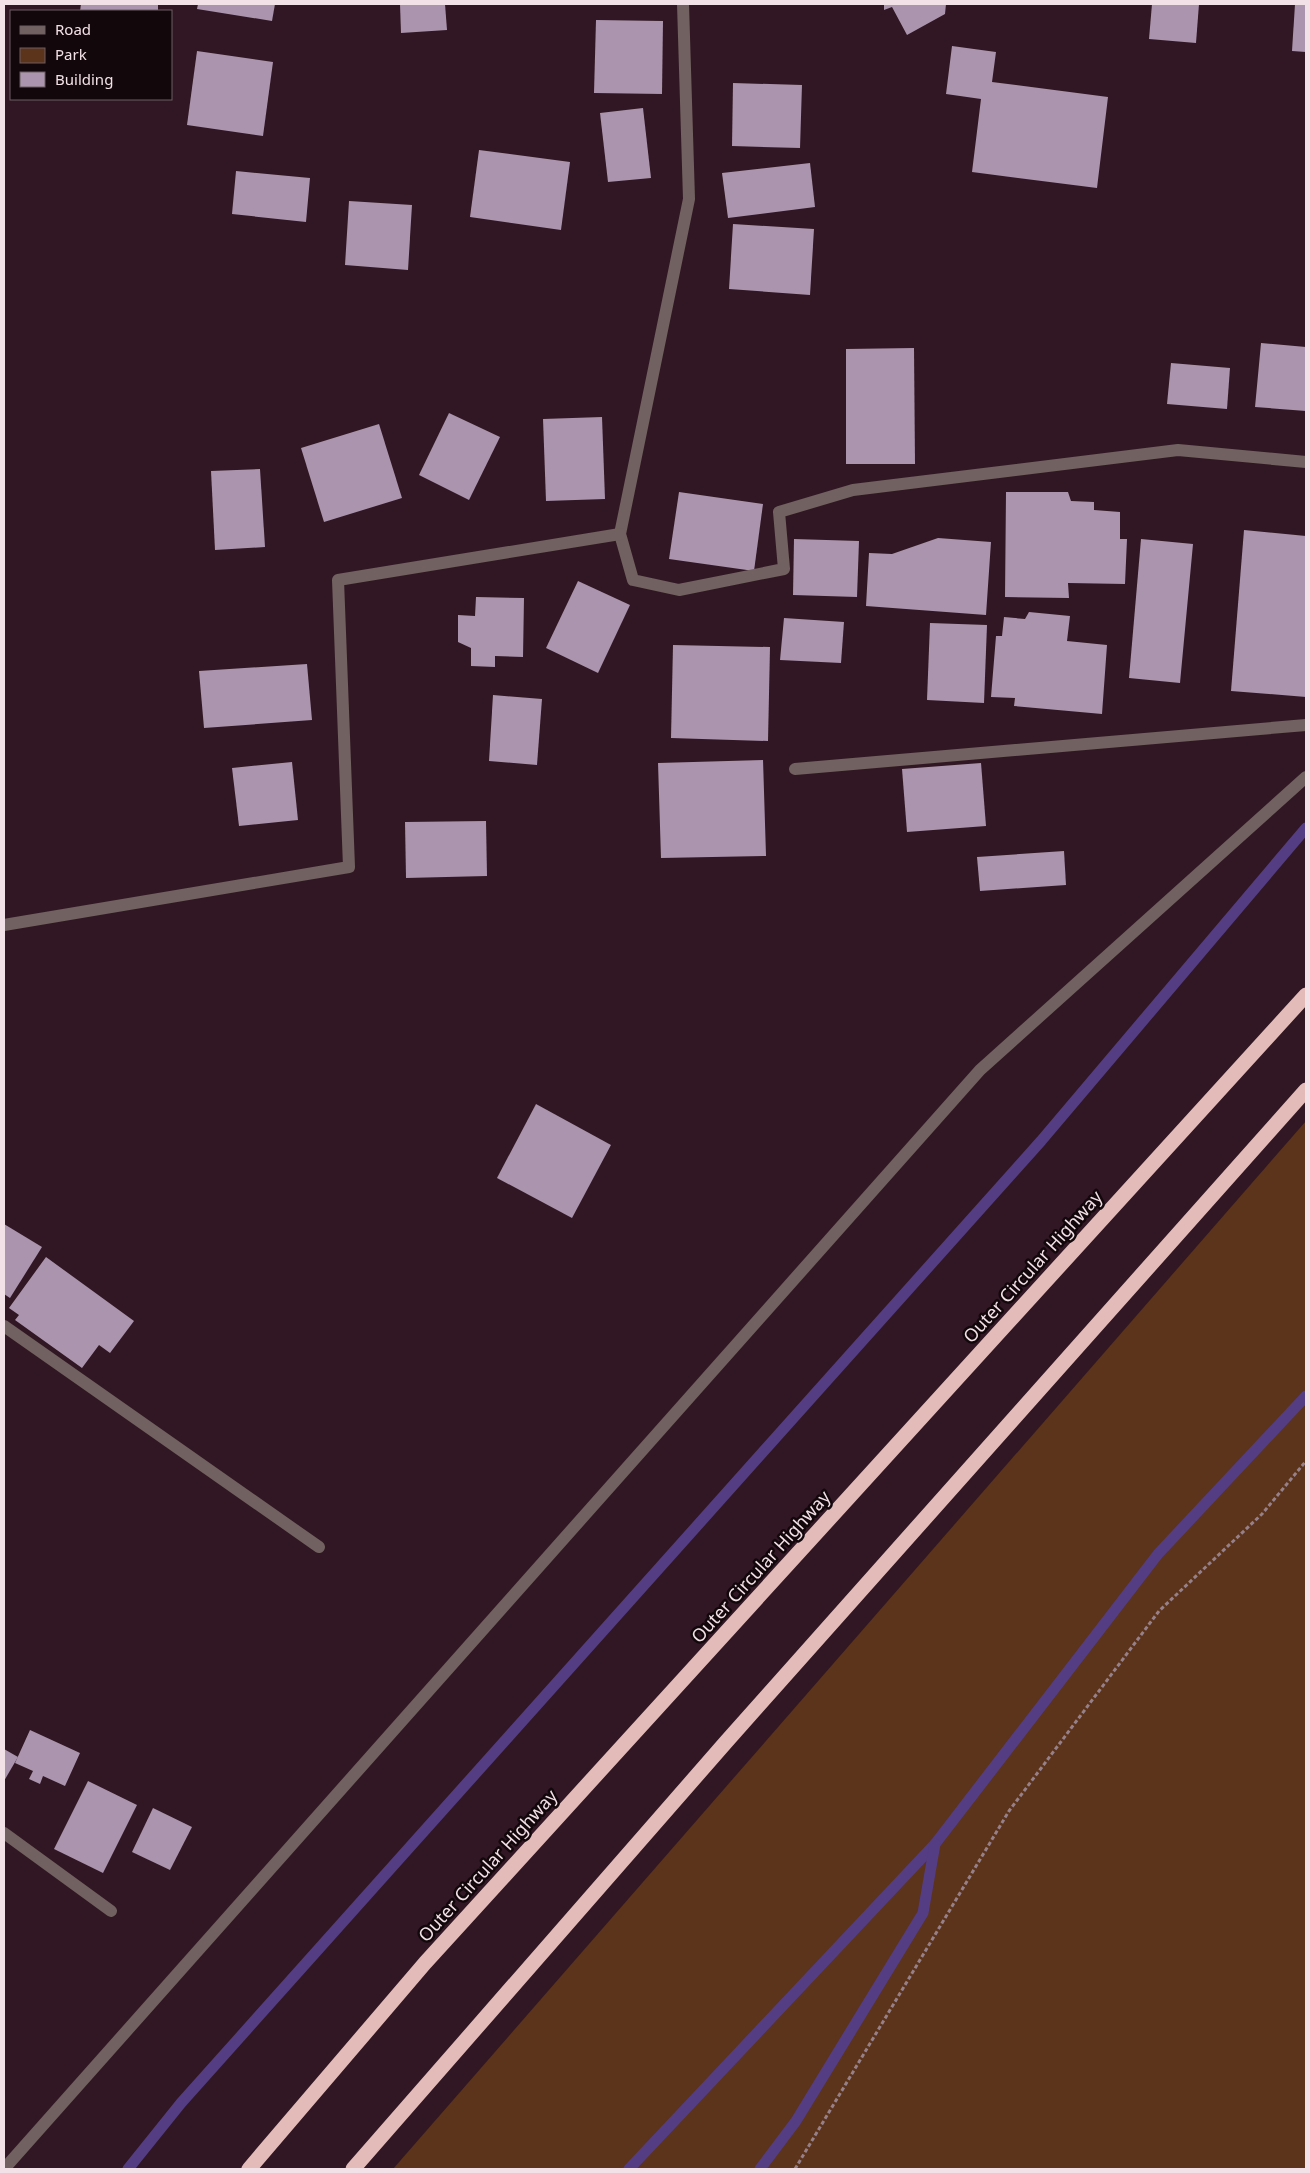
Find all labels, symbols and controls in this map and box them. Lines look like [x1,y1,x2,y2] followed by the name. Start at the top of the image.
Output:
[10,10,172,100] legend
[55,19,91,39] text: Road
[55,44,87,64] text: Park
[55,69,113,89] text: Building
[957,1184,1108,1348] street label: Outer Circular Highway
[685,1484,836,1648] street label: Outer Circular Highway
[412,1783,563,1947] street label: Outer Circular Highway

